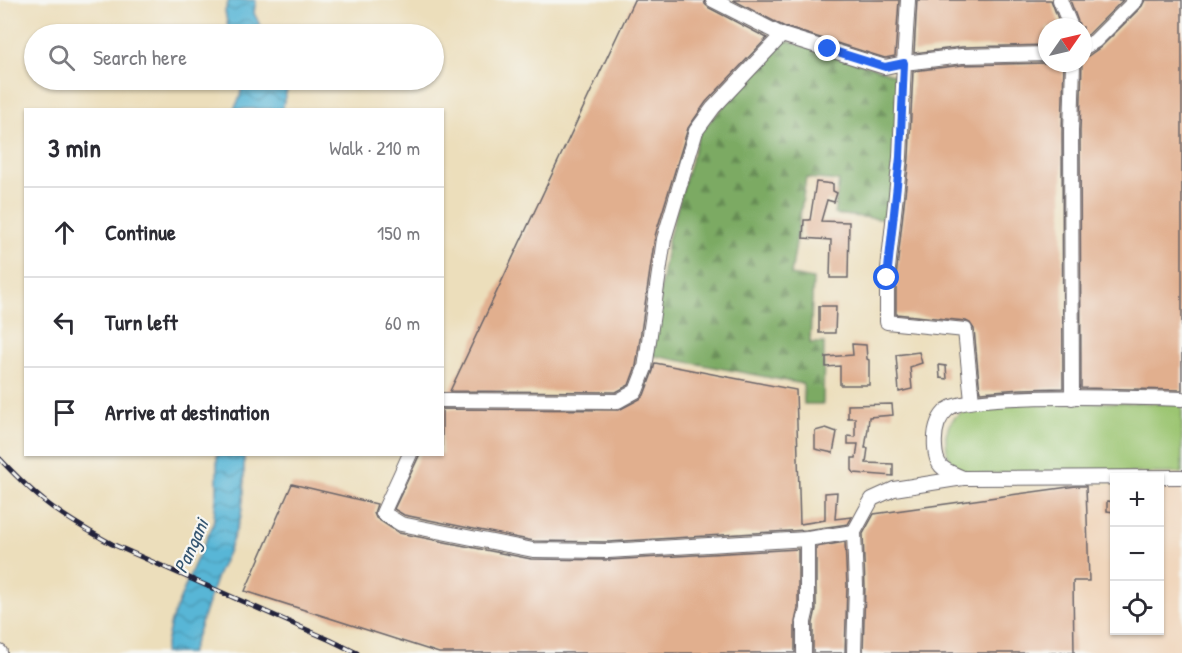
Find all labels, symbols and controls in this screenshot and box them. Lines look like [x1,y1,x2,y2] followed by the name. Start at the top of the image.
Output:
[1038,18,1092,72] north arrow
[24,24,444,90] search box
[814,35,840,61] route end
[45,41,78,74] icon: search
[93,42,187,72] text: Search here
[48,130,101,165] text: 3 min
[329,134,420,161] text: Walk · 210 m
[48,216,81,249] icon: ahead
[105,217,176,247] text: Continue
[377,219,420,246] text: 150 m
[873,264,899,290] route start
[48,306,81,339] icon: left
[105,307,178,337] text: Turn left
[385,309,420,336] text: 60 m
[48,396,81,429] icon: arrive
[105,397,270,427] text: Arrive at destination
[1110,473,1164,635] map controls
[1110,473,1164,527] button: +
[167,512,216,578] water label: Pangani
[1110,527,1164,581] button: −
[1110,581,1164,635] button: locate

